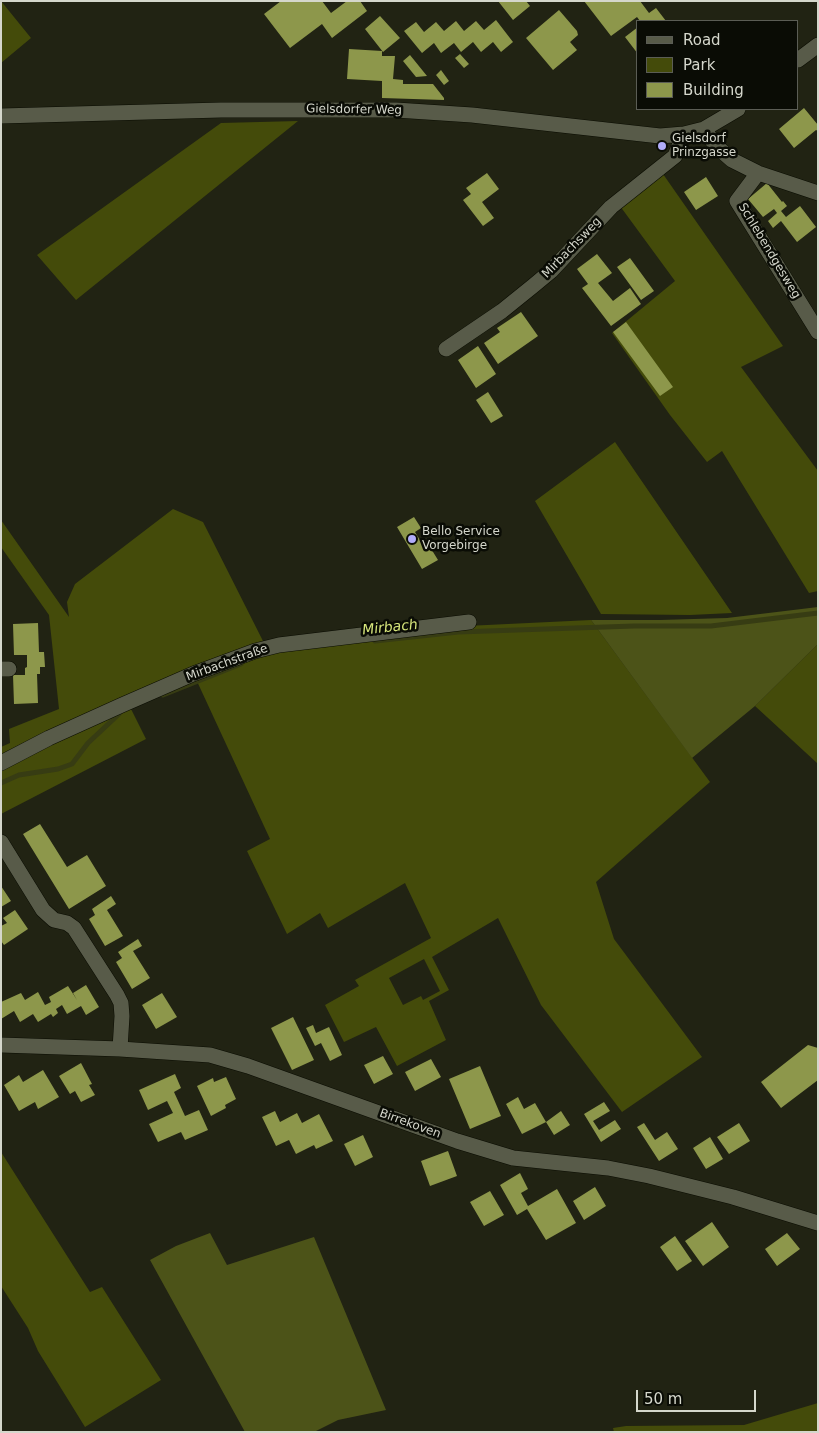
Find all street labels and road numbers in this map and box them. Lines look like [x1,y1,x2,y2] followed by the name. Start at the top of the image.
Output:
[306,102,402,118] street label: Gielsdorfer Weg
[735,201,803,301] street label: Schlebendgesweg
[539,215,605,281] street label: Mirbachsweg
[184,642,270,684] street label: Mirbachstraße
[377,1106,443,1142] street label: Birrekoven

